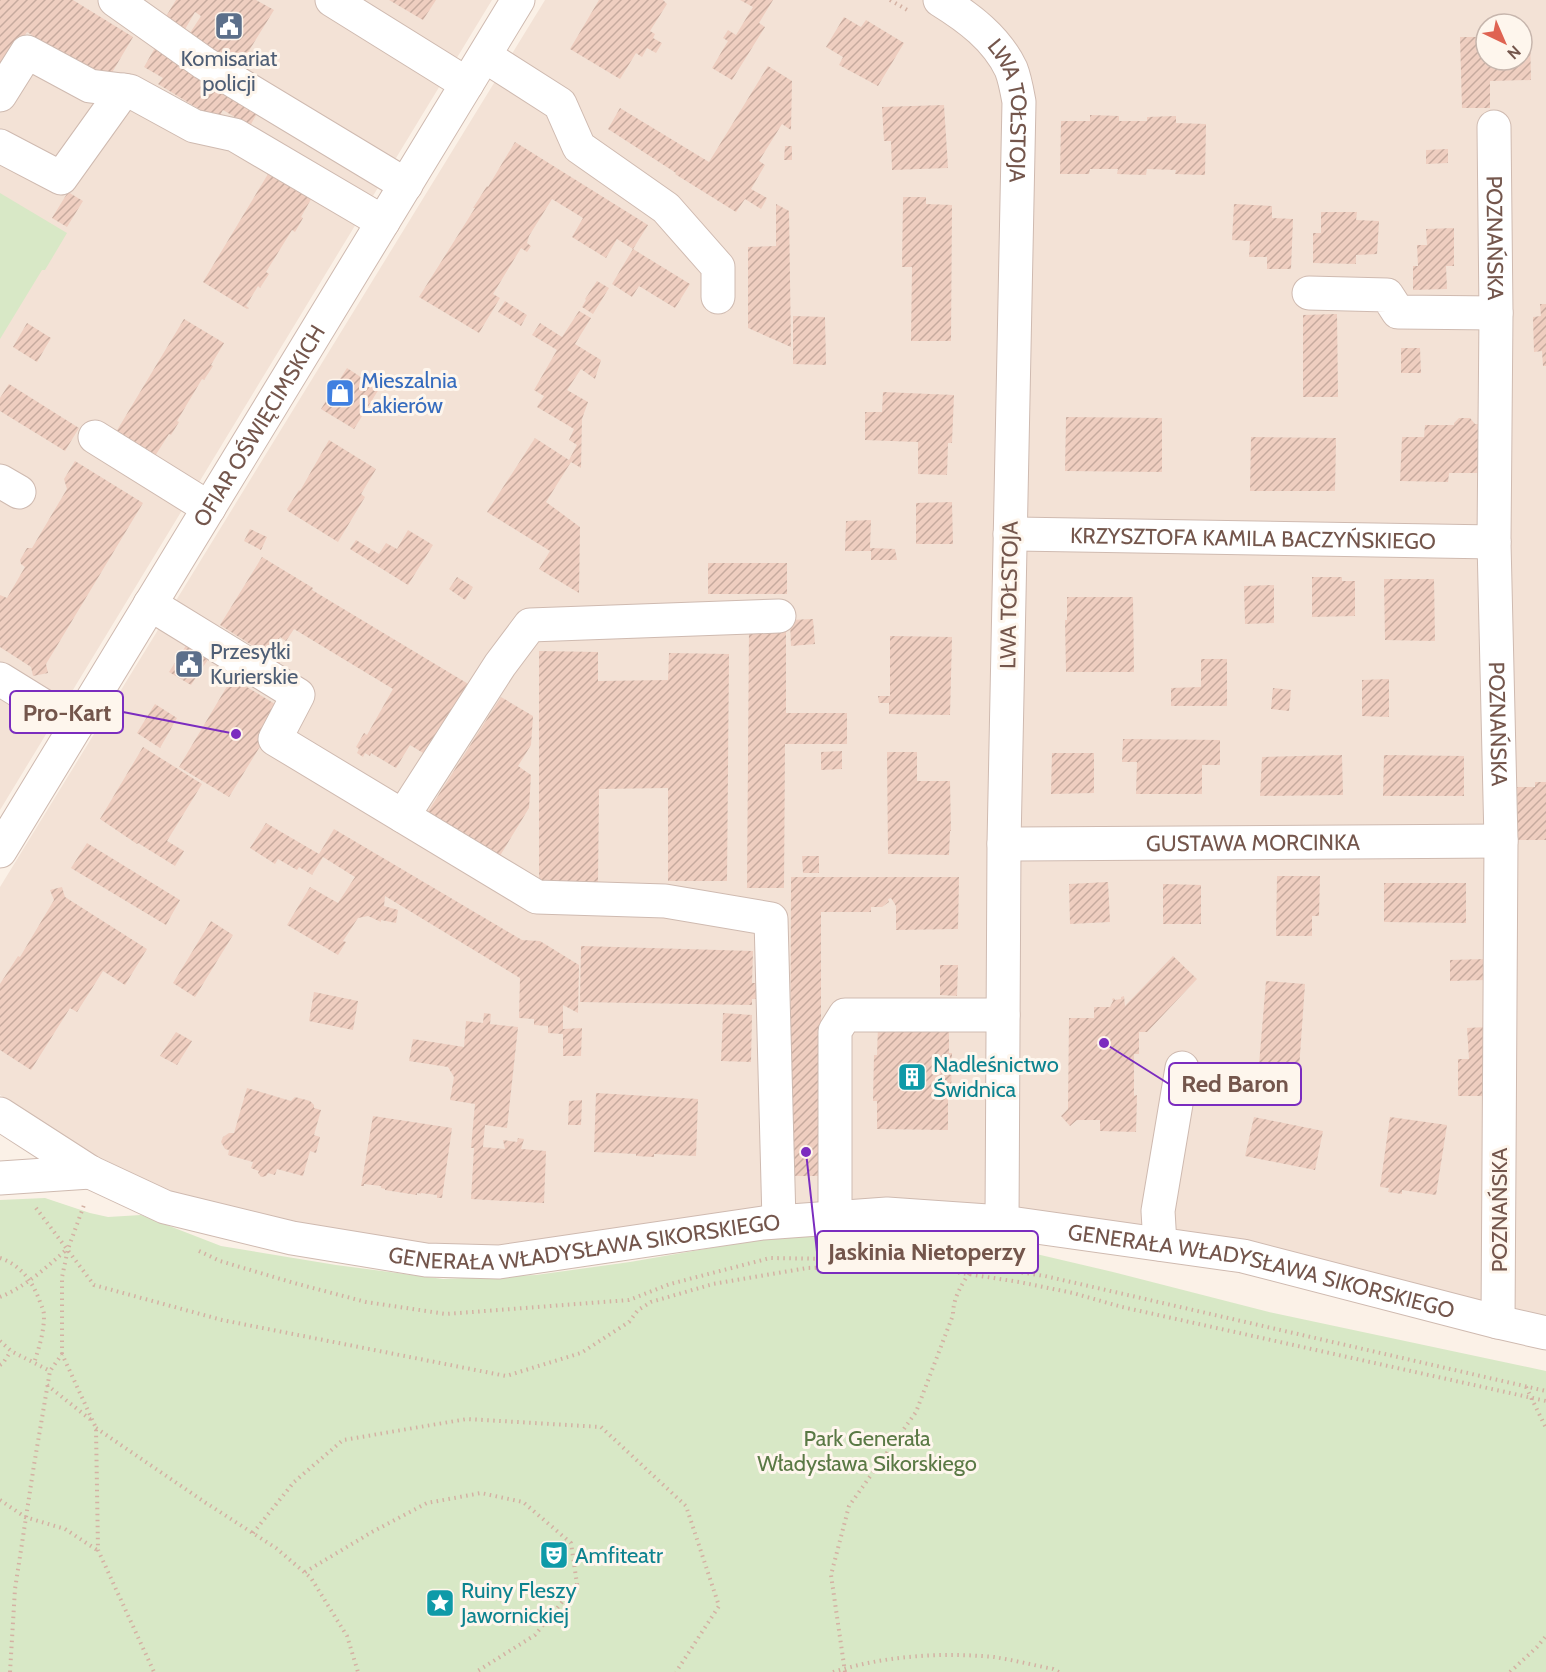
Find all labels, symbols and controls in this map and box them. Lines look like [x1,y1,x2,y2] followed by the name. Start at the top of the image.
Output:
[213,10,245,42] public building icon: Komisariat policji
[1474,12,1534,72] north arrow
[982,33,1033,183] street label: LWA TOŁSTOJA
[1503,42,1525,63] text: N
[181,45,278,97] place label: Komisariat policji
[1481,176,1509,301] street label: POZNAŃSKA
[187,320,331,531] street label: OFIAR OŚWIĘCIMSKICH
[361,367,458,419] place label: Mieszalnia Lakierów
[324,377,356,409] shop icon: Mieszalnia Lakierów
[994,521,1024,669] street label: LWA TOŁSTOJA
[1070,521,1436,555] street label: KRZYSZTOFA KAMILA BACZYŃSKIEGO
[210,638,298,690] place label: Przesyłki Kurierskie
[173,648,205,680] public building icon: Przesyłki Kurierskie
[1483,661,1513,787] street label: POZNAŃSKA
[10,691,123,733] callout: Pro-Kart
[23,698,111,727] text: Pro-Kart
[1146,828,1361,857] street label: GUSTAWA MORCINKA
[933,1051,1059,1103] place label: Nadleśnictwo Świdnica
[896,1061,928,1093] building icon: Nadleśnictwo Świdnica
[1169,1063,1301,1105] callout: Red Baron
[1181,1069,1289,1098] text: Red Baron
[1486,1147,1513,1272] street label: POZNAŃSKA
[387,1208,781,1276] street label: GENERAŁA WŁADYSŁAWA SIKORSKIEGO
[1066,1218,1458,1324] street label: GENERAŁA WŁADYSŁAWA SIKORSKIEGO
[817,1231,1038,1273] callout: Jaskinia Nietoperzy
[827,1237,1026,1266] text: Jaskinia Nietoperzy
[757,1425,977,1477] park label: Park Generała Władysława Sikorskiego
[538,1539,570,1571] theatre icon: Amfiteatr
[575,1542,663,1569] place label: Amfiteatr
[460,1577,577,1629] place label: Ruiny Fleszy Jawornickiej
[424,1587,456,1619] place icon: Ruiny Fleszy Jawornickiej

